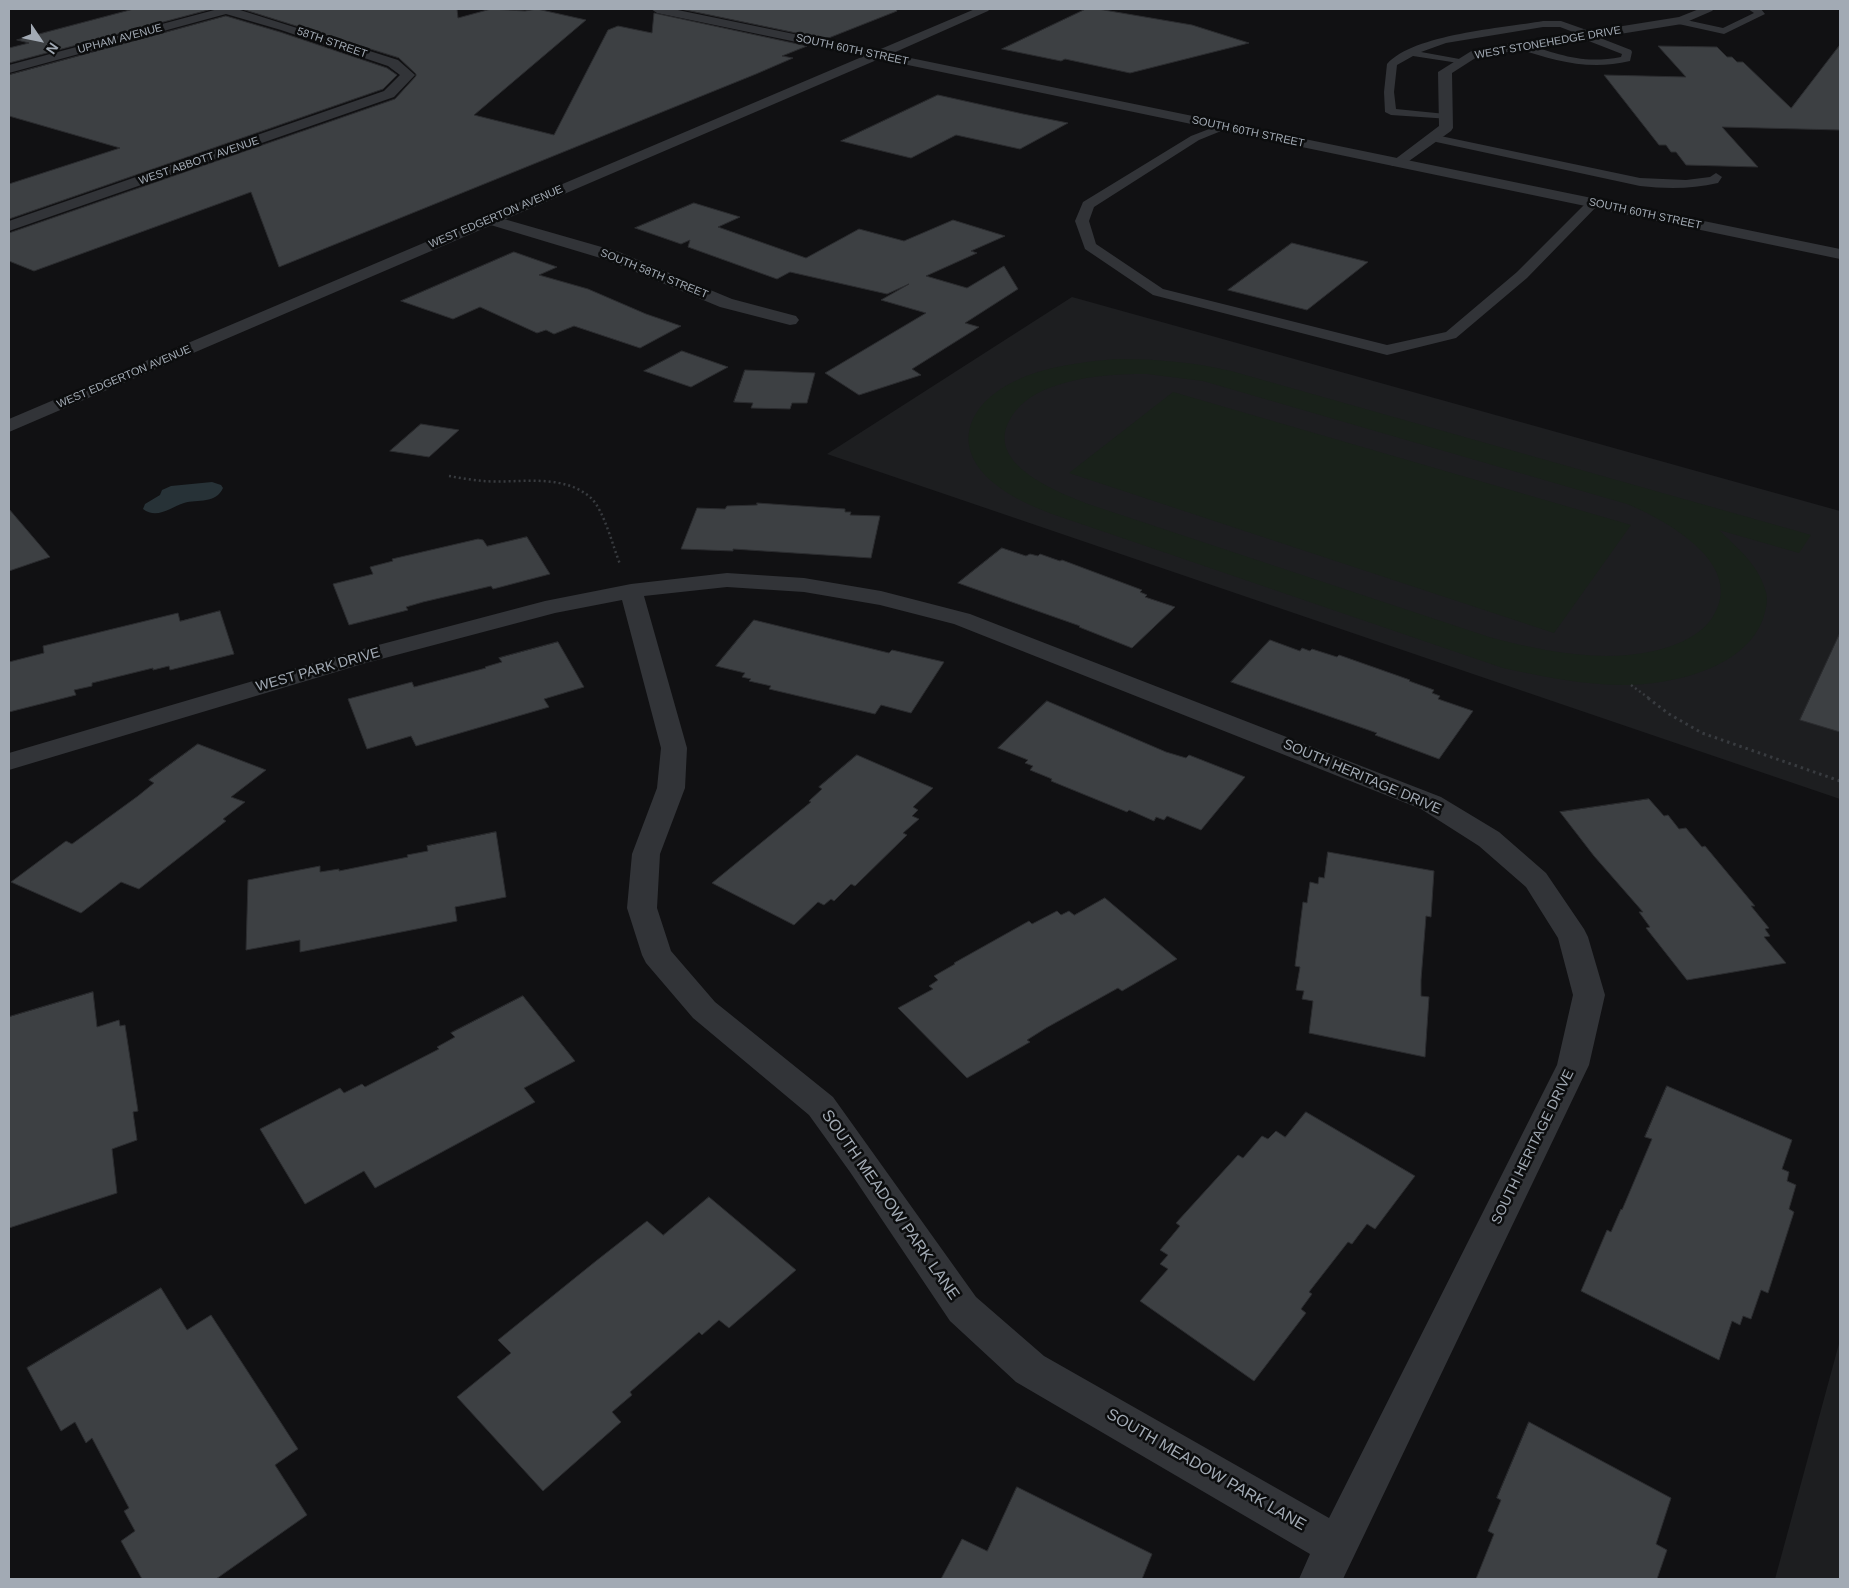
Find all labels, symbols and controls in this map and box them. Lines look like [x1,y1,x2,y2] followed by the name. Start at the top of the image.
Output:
[15,15,65,65] north arrow
[76,21,164,57] street label: UPHAM AVENUE
[1474,24,1622,62] street label: WEST STONEHEDGE DRIVE
[295,25,369,61] street label: 58TH STREET
[794,32,910,68] street label: SOUTH 60TH STREET
[43,40,62,57] text: N
[1190,114,1306,150] street label: SOUTH 60TH STREET
[137,134,261,188] street label: WEST ABBOTT AVENUE
[427,183,565,251] street label: WEST EDGERTON AVENUE
[1587,196,1703,232] street label: SOUTH 60TH STREET
[598,246,710,302] street label: SOUTH 58TH STREET
[55,343,193,411] street label: WEST EDGERTON AVENUE
[254,644,382,696] street label: WEST PARK DRIVE
[1280,736,1444,818] street label: SOUTH HERITAGE DRIVE
[1488,1067,1578,1227] street label: SOUTH HERITAGE DRIVE
[817,1106,963,1304] street label: SOUTH MEADOW PARK LANE
[1103,1405,1309,1535] street label: SOUTH MEADOW PARK LANE

